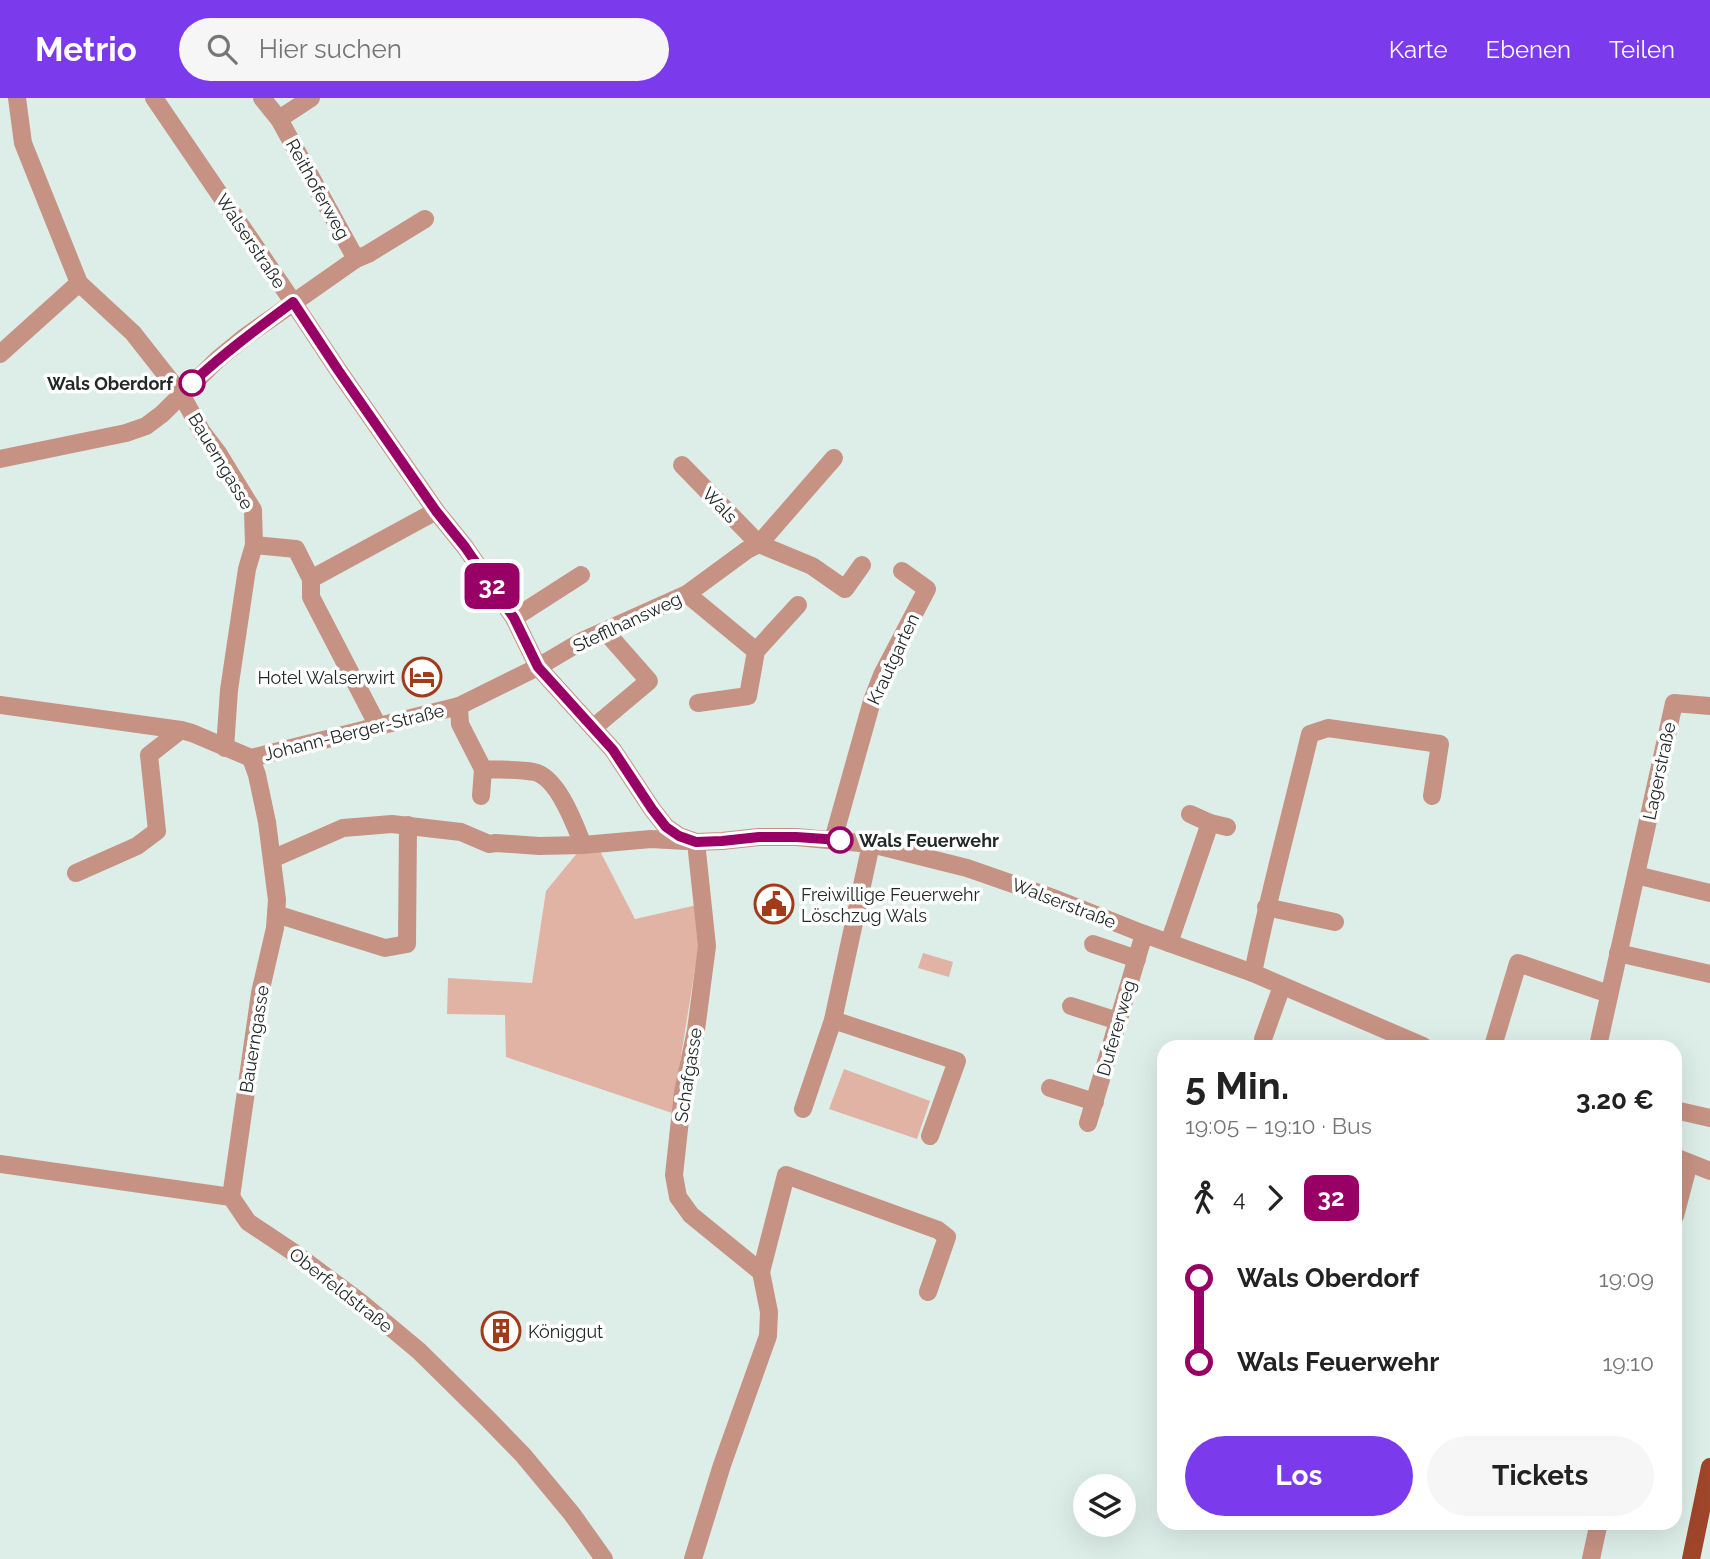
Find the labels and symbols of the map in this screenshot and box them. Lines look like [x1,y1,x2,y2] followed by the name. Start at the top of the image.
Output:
[282,135,354,243] street label: Reithoferweg
[212,190,291,293] street label: Walserstraße
[179,370,205,396] marker: Wals Oberdorf
[47,373,174,394] place label: Wals Oberdorf
[184,409,258,513] street label: Bauerngasse
[698,483,742,527] street label: Wals
[461,563,524,609] line badge: 32
[569,588,685,656] street label: Stefflhansweg
[863,610,923,708] street label: Krautgarten
[401,656,443,698] hotel icon: Hotel Walserwirt
[257,667,395,688] place label: Hotel Walserwirt
[262,699,447,765] street label: Johann-Berger-Straße
[1638,720,1680,822] street label: Lagerstraße
[827,827,853,853] marker: Wals Feuerwehr
[859,830,999,851] place label: Wals Feuerwehr
[1009,874,1119,933] street label: Walserstraße
[753,883,795,925] public building icon: Freiwillige Feuerwehr Löschzug Wals
[801,884,981,926] place label: Freiwillige Feuerwehr Löschzug Wals
[1092,978,1140,1078] street label: Dufererweg
[235,983,273,1094] street label: Bauerngasse
[670,1026,706,1124] street label: Schafgasse
[285,1243,397,1337] street label: Oberfeldstraße
[480,1310,522,1352] building icon: Königgut
[528,1321,603,1342] place label: Königgut

